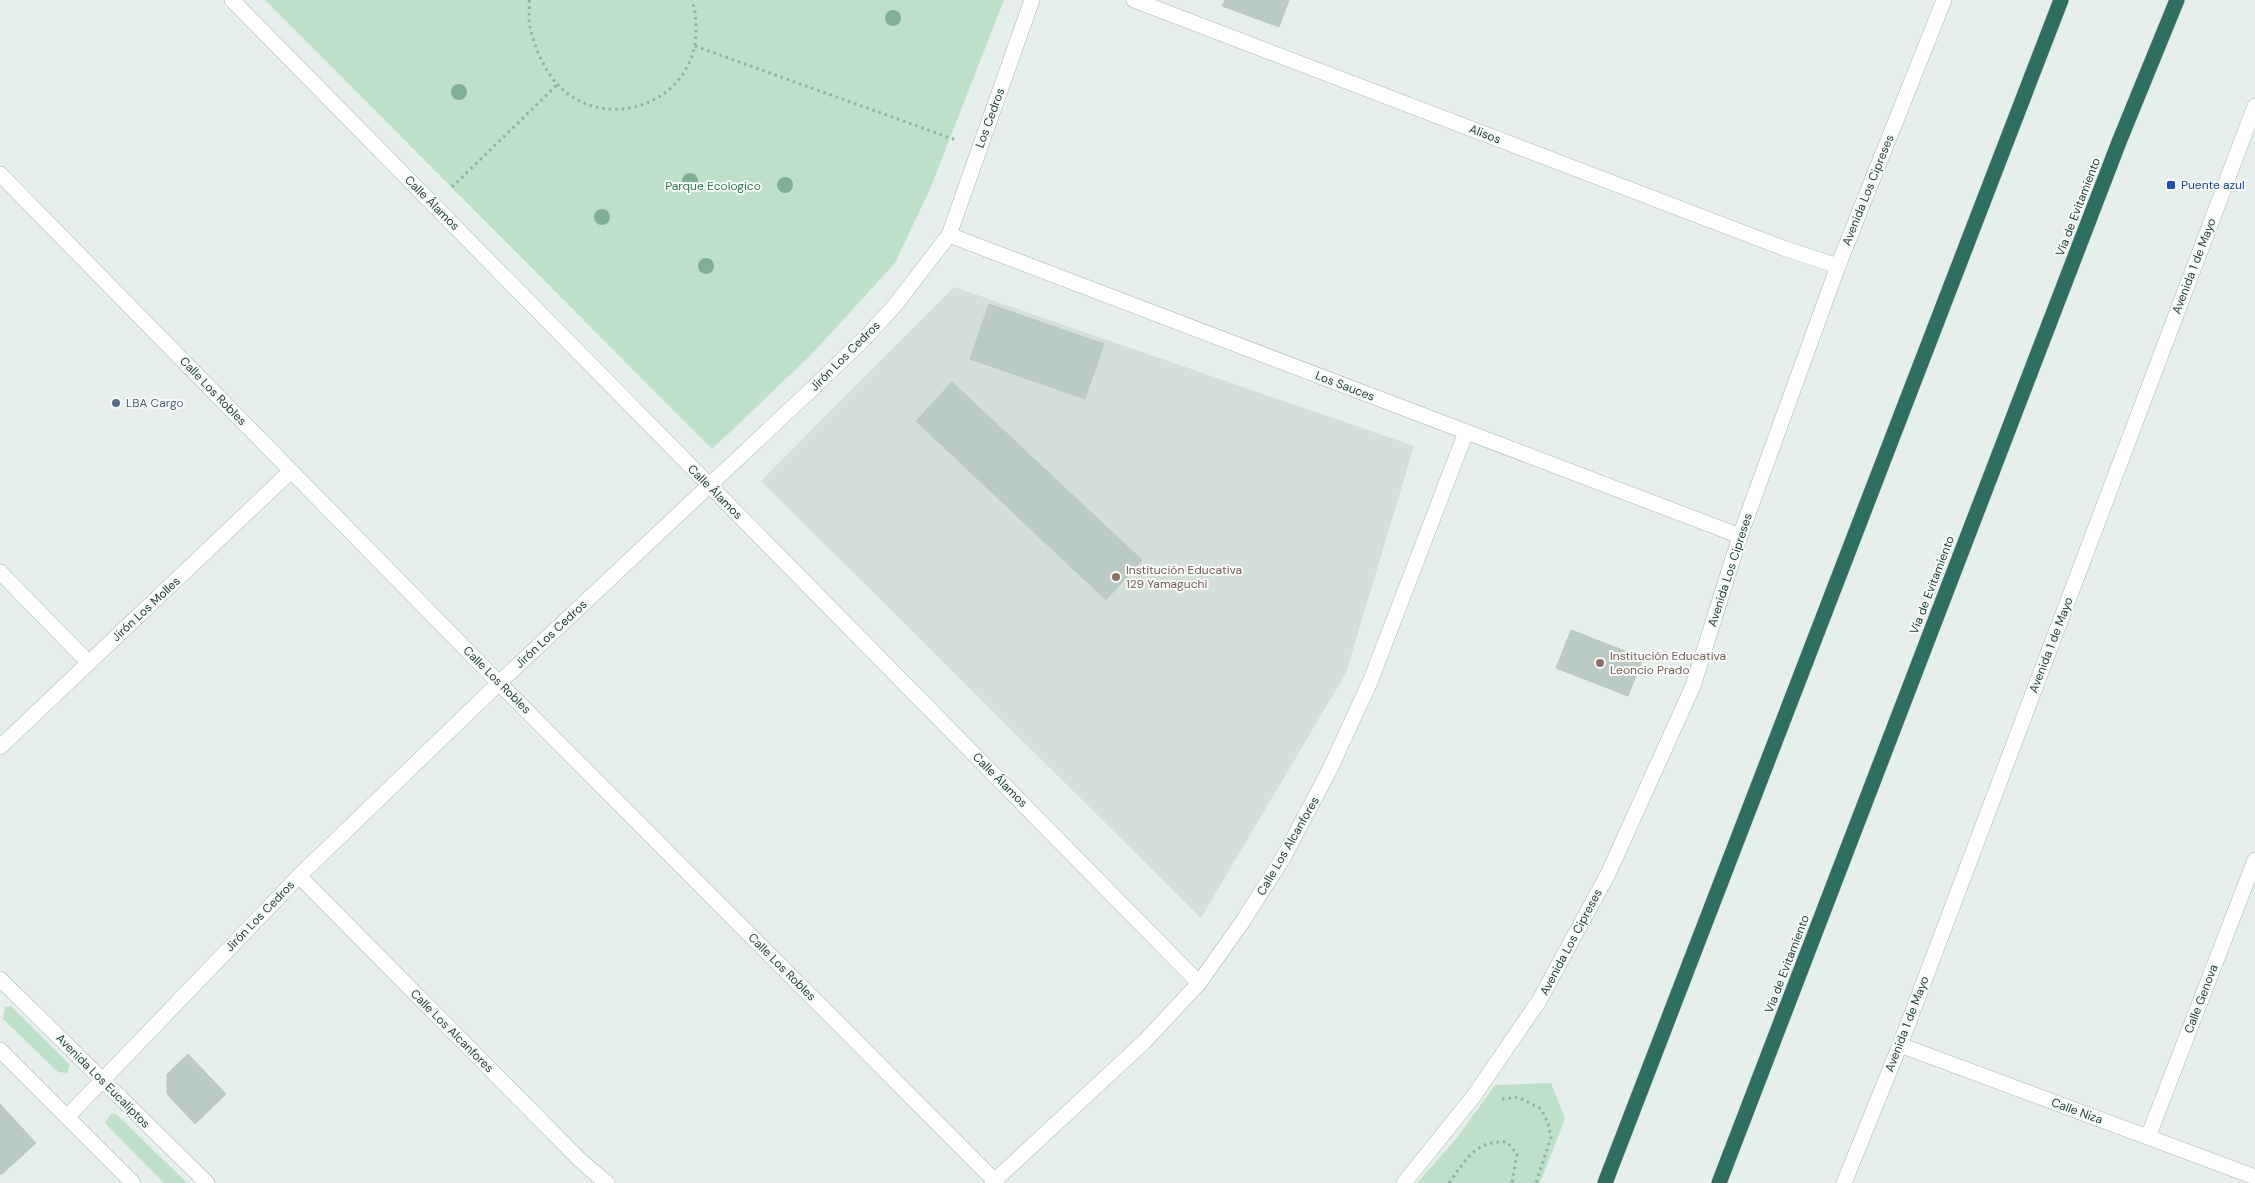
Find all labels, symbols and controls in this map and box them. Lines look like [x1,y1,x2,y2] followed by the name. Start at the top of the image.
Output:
[972,86,1008,150] street label: Los Cedros
[1467,121,1503,147] street label: Alisos
[1838,132,1898,248] street label: Avenida Los Cipreses
[2052,156,2104,258] street label: Vía de Evitamiento
[401,172,463,234] street label: Calle Álamos
[2181,177,2245,193] place label: Puente azul
[665,178,761,194] park label: Parque Ecologico
[2165,179,2177,191] marker: Puente azul
[2168,216,2220,316] street label: Avenida 1 de Mayo
[806,317,884,395] street label: Jirón Los Cedros
[176,353,250,429] street label: Calle Los Robles
[1313,367,1377,405] street label: Los Sauces
[126,395,184,411] place label: LBA Cargo
[110,397,122,409] marker: LBA Cargo
[684,461,746,523] street label: Calle Álamos
[1704,511,1756,629] street label: Avenida Los Cipreses
[1906,534,1958,636] street label: Vía de Evitamiento
[1126,562,1242,592] place label: Institución Educativa 129 Yamaguchi
[1110,571,1122,583] marker: Institución Educativa 129 Yamaguchi
[108,573,184,645] street label: Jirón Los Molles
[2025,595,2077,695] street label: Avenida 1 de Mayo
[512,596,590,672] street label: Jirón Los Cedros
[460,643,534,717] street label: Calle Los Robles
[1610,648,1726,678] place label: Institución Educativa Leoncio Prado
[1594,657,1606,669] marker: Institución Educativa Leoncio Prado
[969,749,1031,811] street label: Calle Álamos
[1253,794,1323,898] street label: Calle Los Alcanfores
[222,877,298,955] street label: Jirón Los Cedros
[1536,886,1606,998] street label: Avenida Los Cipreses
[1761,913,1813,1015] street label: Vía de Evitamiento
[745,930,819,1004] street label: Calle Los Robles
[2181,962,2221,1036] street label: Calle Genova
[1881,974,1933,1074] street label: Avenida 1 de Mayo
[407,986,497,1076] street label: Calle Los Alcanfores
[52,1030,154,1132] street label: Avenida Los Eucaliptos
[2049,1094,2105,1128] street label: Calle Niza

